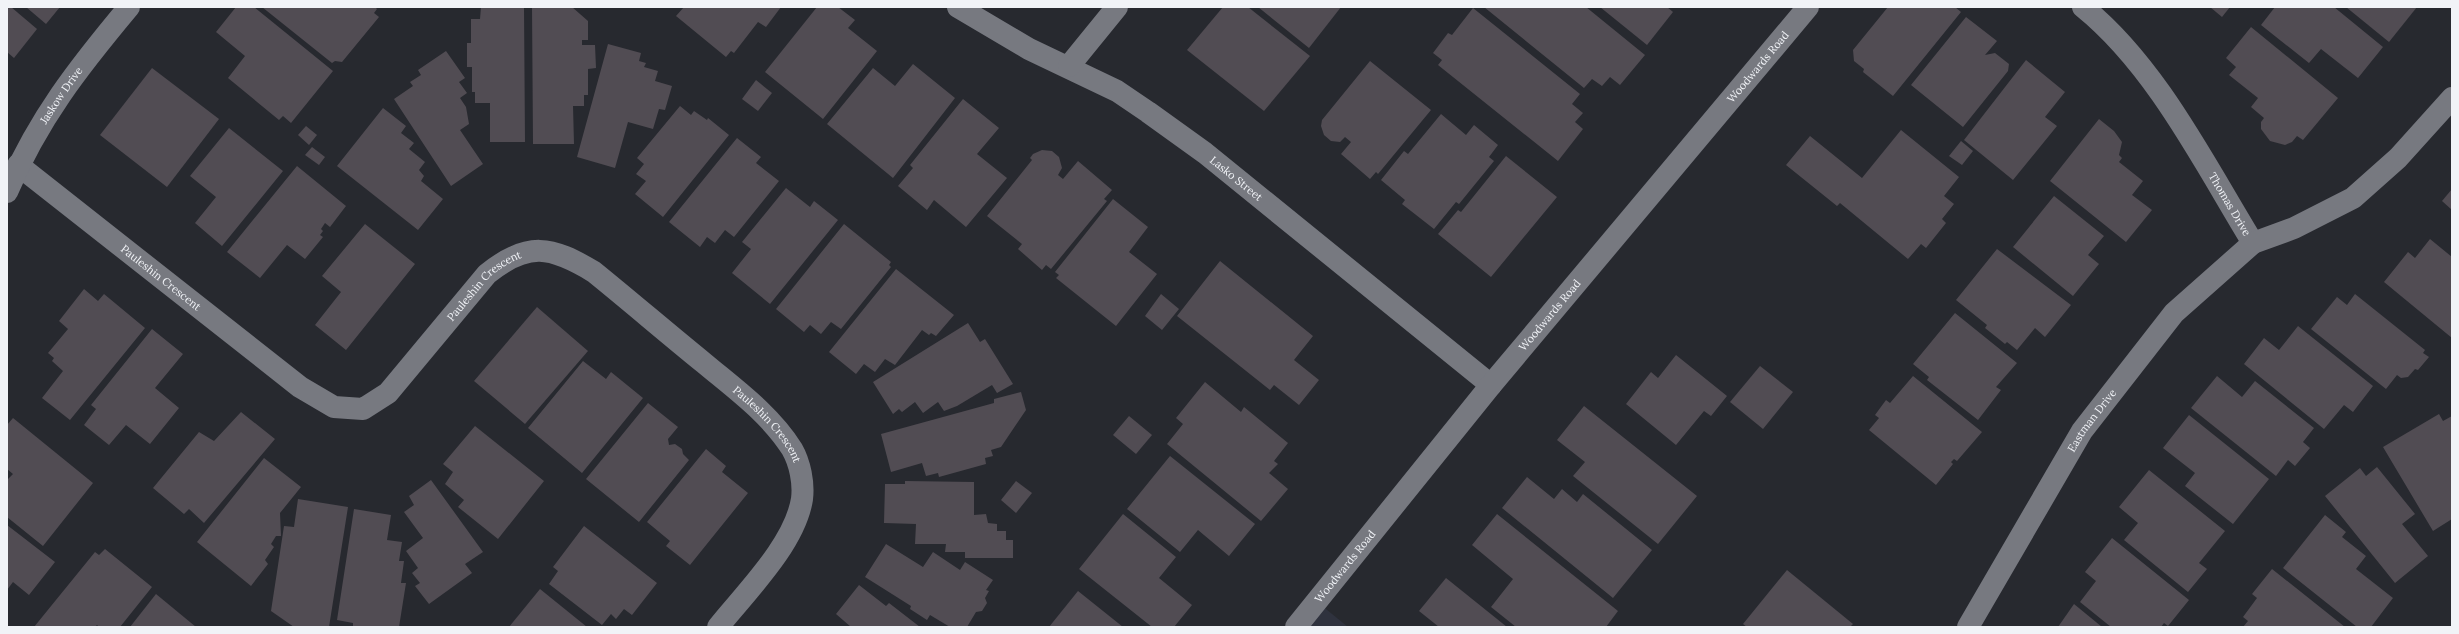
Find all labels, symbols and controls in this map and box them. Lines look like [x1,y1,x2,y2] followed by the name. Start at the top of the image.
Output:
[1724,28,1792,106] street label: Woodwards Road
[36,64,85,127] street label: Jaskow Drive
[1207,153,1266,204] street label: Lasko Street
[2206,170,2254,238] street label: Thomas Drive
[118,242,204,314] street label: Pauleshin Crescent
[444,247,524,324] street label: Pauleshin Crescent
[1516,276,1584,354] street label: Woodwards Road
[730,383,805,465] street label: Pauleshin Crescent
[2064,386,2119,454] street label: Eastman Drive
[1312,527,1379,605] street label: Woodwards Road

